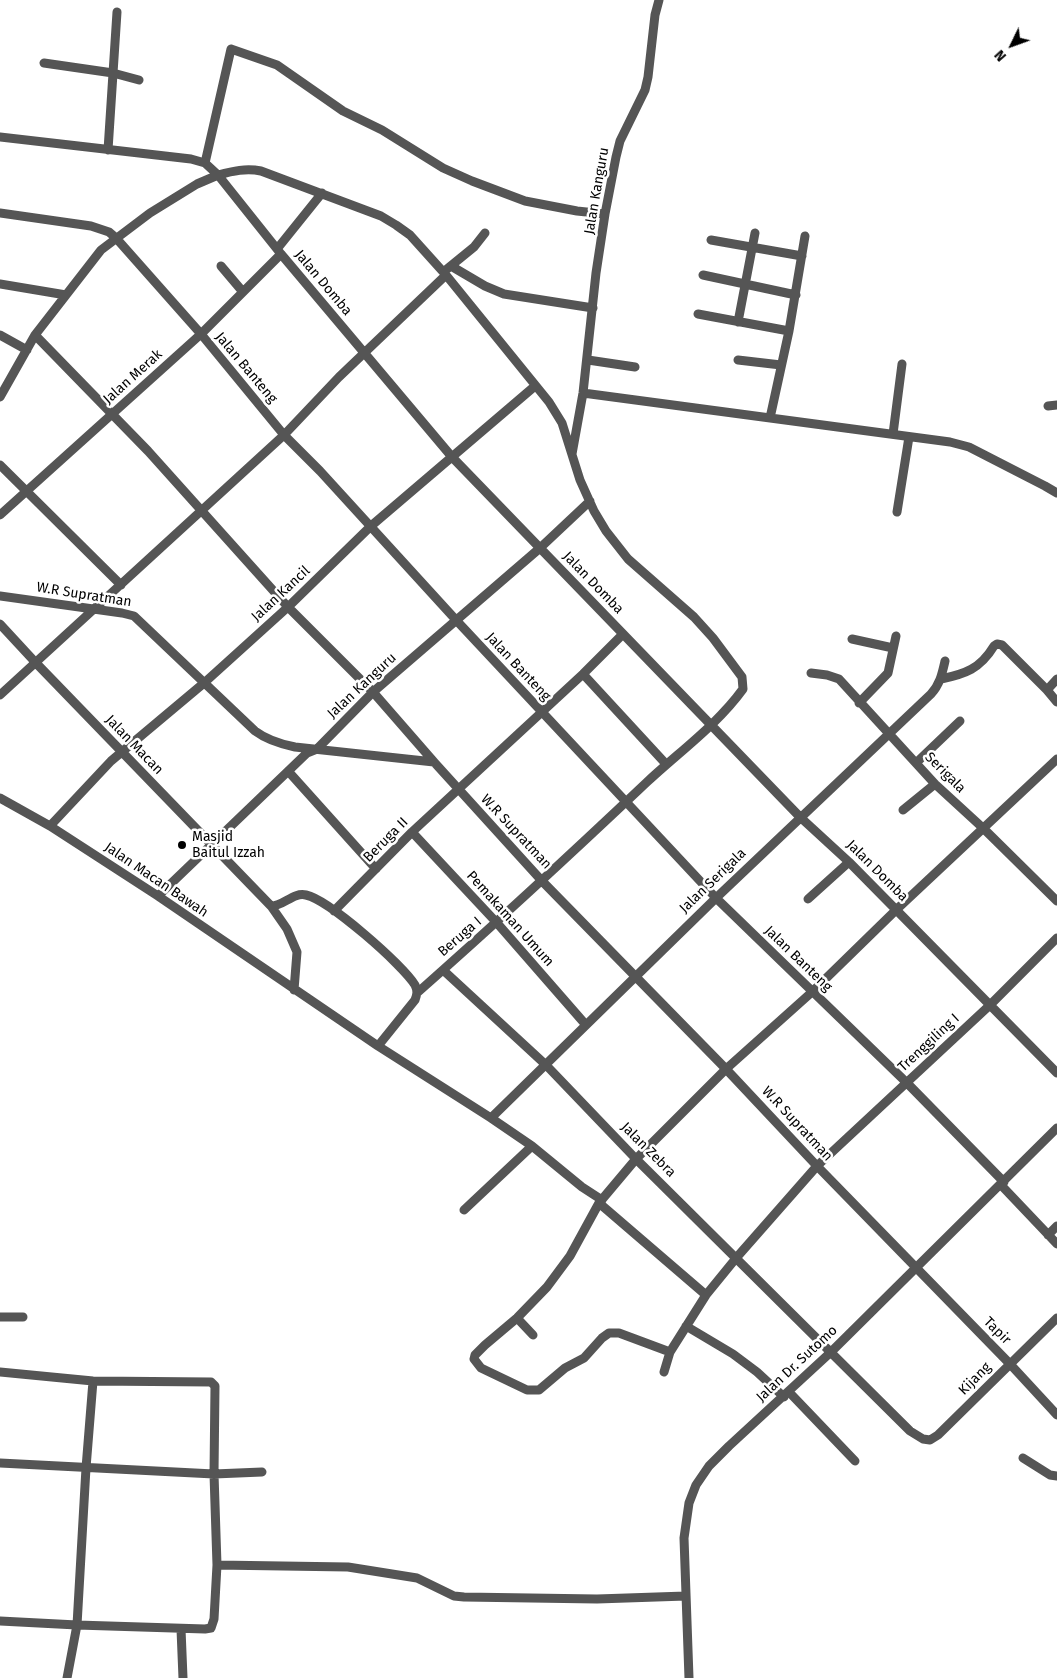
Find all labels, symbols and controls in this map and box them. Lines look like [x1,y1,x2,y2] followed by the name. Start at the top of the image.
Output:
[987,20,1037,70] north arrow
[991,46,1010,65] text: N
[581,146,613,236] street label: Jalan Kanguru
[291,247,355,319] street label: Jalan Domba
[211,329,281,407] street label: Jalan Banteng
[100,346,166,408] street label: Jalan Merak
[559,548,627,618] street label: Jalan Domba
[248,563,314,625] street label: Jalan Kancil
[35,579,133,611] street label: W.R Supratman
[482,629,554,705] street label: Jalan Banteng
[324,650,400,722] street label: Jalan Kanguru
[101,712,167,778] street label: Jalan Macan
[921,749,969,797] street label: Serigala
[477,791,555,873] street label: W.R Supratman
[360,814,412,866] street label: Beruga II
[192,829,265,862] place label: Masjid Baitul Izzah
[843,837,911,905] street label: Jalan Domba
[101,839,211,921] street label: Jalan Macan Bawah
[176,839,188,851] marker: Masjid Baitul Izzah
[676,845,750,917] street label: Jalan Serigala
[463,868,557,970] street label: Pemakaman Umum
[435,914,485,960] street label: Beruga I
[761,923,835,995] street label: Jalan Banteng
[895,1010,963,1076] street label: Trenggiling I
[758,1083,836,1165] street label: W.R Supratman
[617,1119,679,1181] street label: Jalan Zebra
[980,1314,1014,1348] street label: Tapir
[753,1322,841,1406] street label: Jalan Dr. Sutomo
[955,1359,995,1399] street label: Kijang

